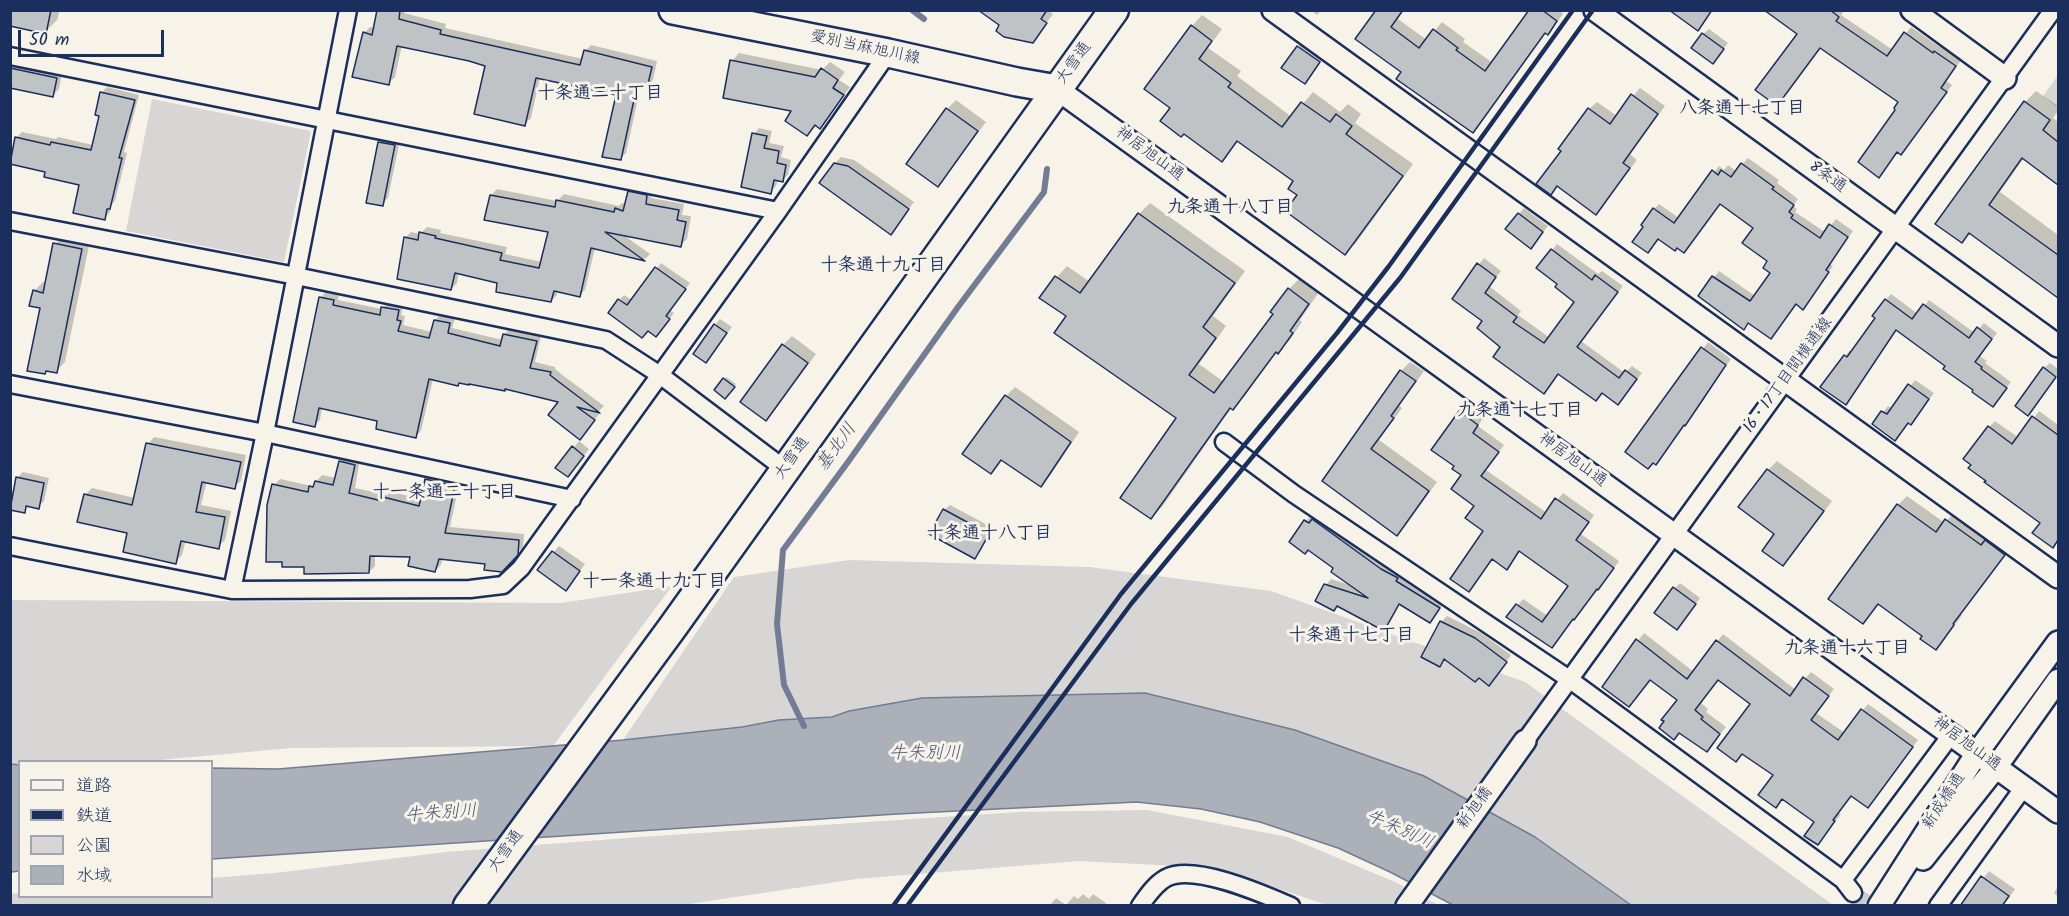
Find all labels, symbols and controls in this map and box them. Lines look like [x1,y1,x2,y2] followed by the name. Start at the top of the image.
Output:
[21,18,166,56] scale bar
[29,26,69,55] text: 50 m
[808,28,922,70] street label: 愛別当麻旭川線
[1053,39,1097,89] street label: 大雪通
[537,84,663,106] district label: 十条通二十丁目
[1679,99,1805,121] district label: 八条通十七丁目
[1111,124,1187,186] street label: 神居旭山通
[1805,158,1849,198] street label: 8条通
[1167,198,1293,220] district label: 九条通十八丁目
[820,256,946,278] district label: 十条通十九丁目
[1741,314,1837,438] street label: 16・17丁目間横通線
[1457,401,1583,423] district label: 九条通十七丁目
[813,420,863,476] water label: 基北川
[1534,430,1610,492] street label: 神居旭山通
[771,434,815,484] street label: 大雪通
[372,483,516,505] district label: 十一条通二十丁目
[926,524,1052,546] district label: 十条通十八丁目
[582,572,726,594] district label: 十一条通十九丁目
[1288,626,1414,648] district label: 十条通十七丁目
[1784,639,1910,661] district label: 九条通十六丁目
[1928,714,2004,776] street label: 神居旭山通
[889,744,961,766] water label: 牛朱別川
[18,760,213,898] legend
[1920,770,1970,834] street label: 新成橋通
[76,772,112,801] text: 道路
[1454,784,1498,834] street label: 新旭橋
[76,802,112,831] text: 鉄道
[404,802,478,828] water label: 牛朱別川
[1362,806,1436,856] water label: 牛朱別川
[485,827,529,877] street label: 大雪通
[76,832,112,861] text: 公園
[76,862,112,891] text: 水域

